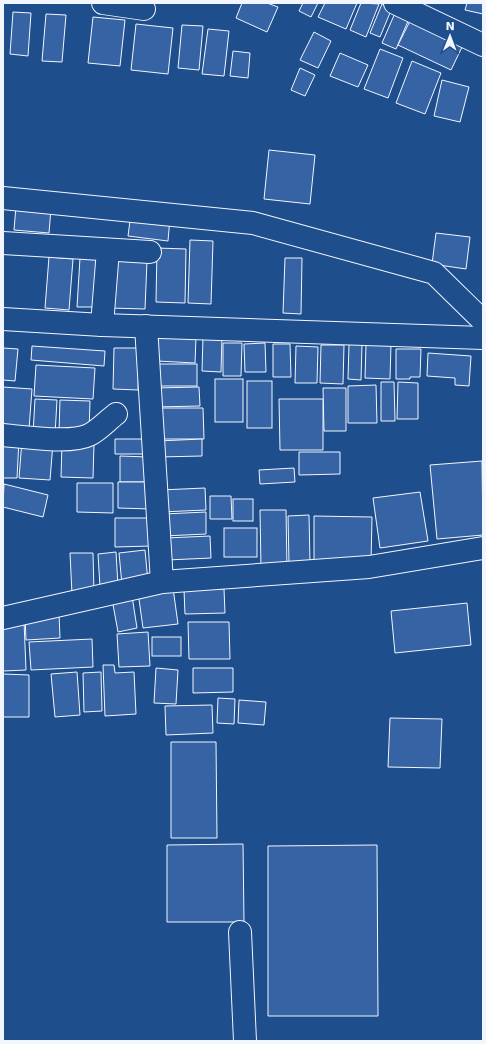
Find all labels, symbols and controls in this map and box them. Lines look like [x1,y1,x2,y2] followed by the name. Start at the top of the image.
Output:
[430,16,470,56] north arrow
[445,20,455,33] text: N

